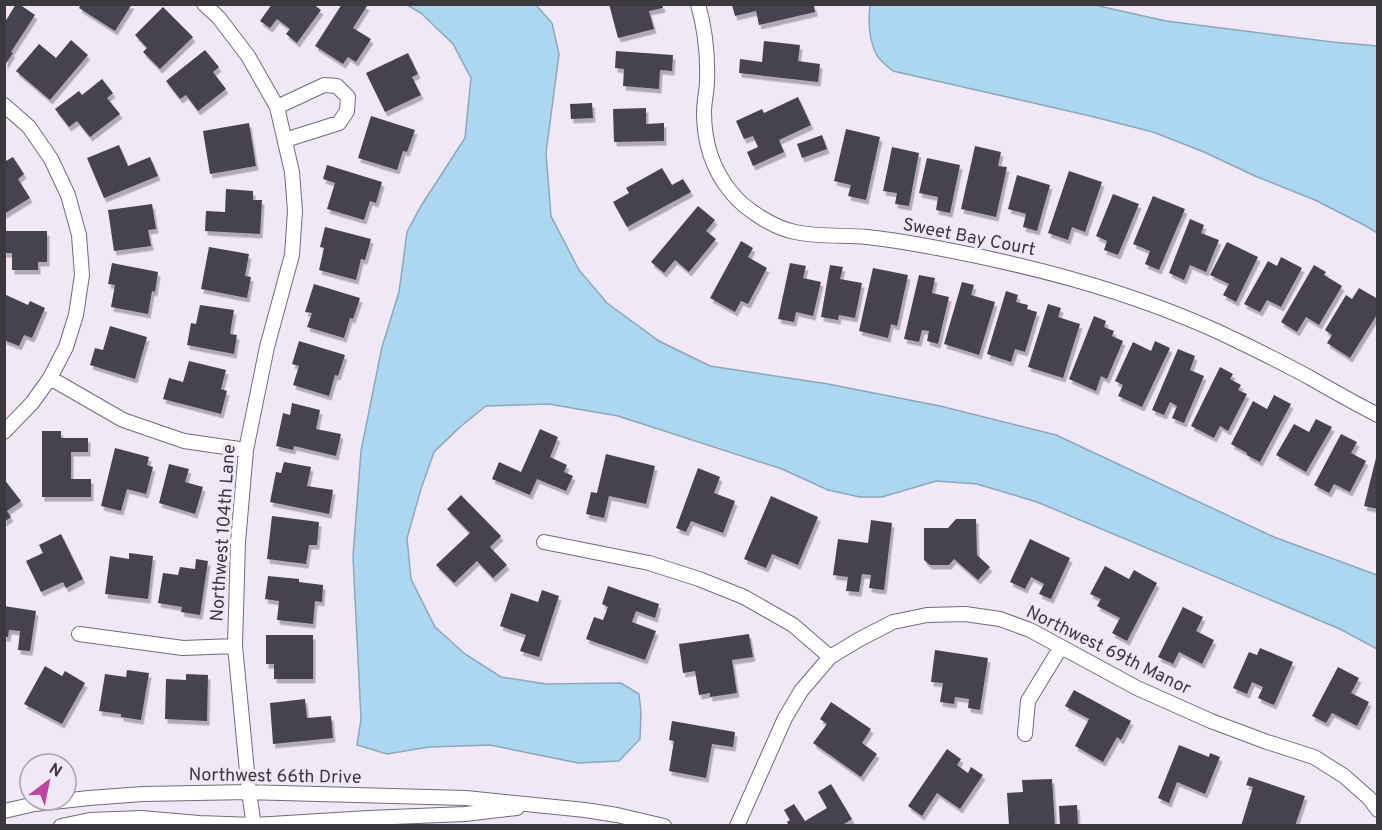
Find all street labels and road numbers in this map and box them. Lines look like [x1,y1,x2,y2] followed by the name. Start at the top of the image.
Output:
[901,214,1037,262] street label: Sweet Bay Court
[206,443,242,623] street label: Northwest 104th Lane
[1022,601,1194,701] street label: Northwest 69th Manor
[188,764,362,790] street label: Northwest 66th Drive

